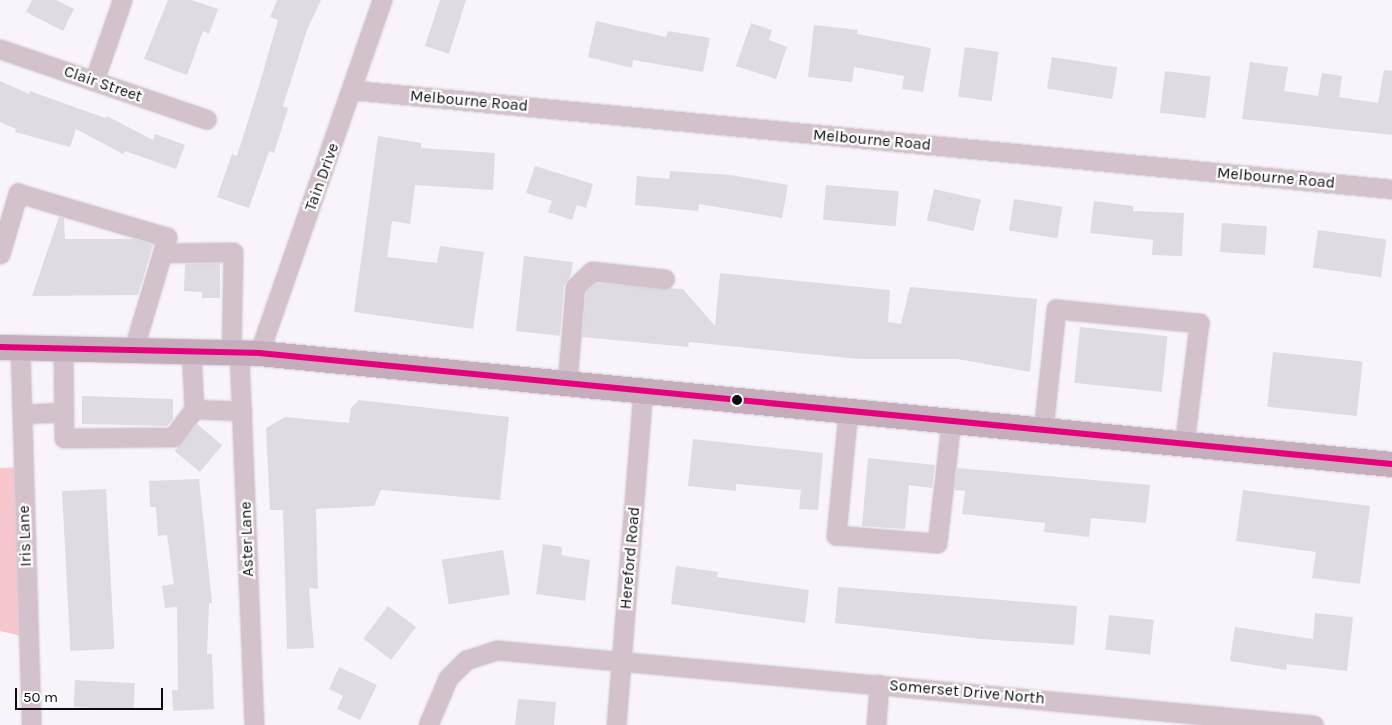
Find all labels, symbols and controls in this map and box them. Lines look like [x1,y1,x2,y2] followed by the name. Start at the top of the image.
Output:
[61,62,145,106] street label: Clair Street
[409,86,529,116] street label: Melbourne Road
[812,125,932,155] street label: Melbourne Road
[301,140,343,214] street label: Tain Drive
[1216,163,1336,193] street label: Melbourne Road
[732,395,742,405] unlabelled marker
[236,501,258,577] street label: Aster Lane
[14,505,36,567] street label: Iris Lane
[616,506,644,610] street label: Hereford Road
[888,676,1046,708] street label: Somerset Drive North
[18,678,165,710] scale bar
[23,688,58,706] text: 50 m

